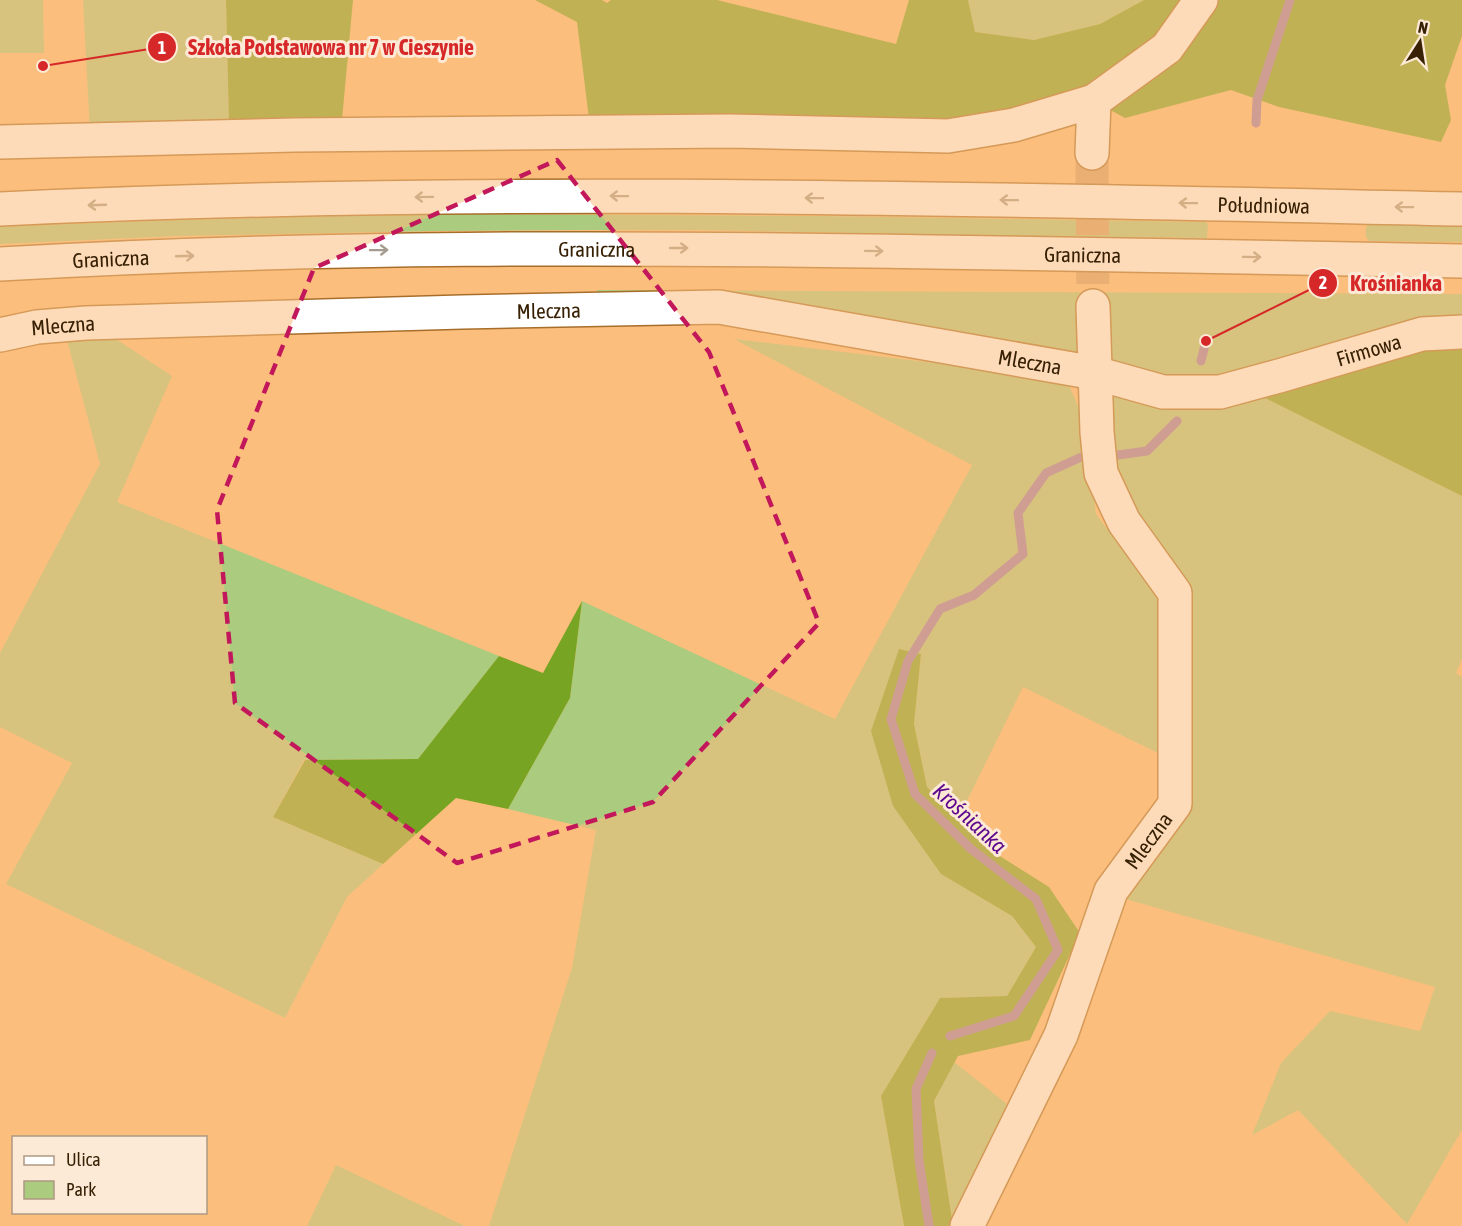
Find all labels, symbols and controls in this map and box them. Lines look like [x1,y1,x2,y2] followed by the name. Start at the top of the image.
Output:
[1390,12,1450,72] north arrow
[1417,18,1430,37] text: N
[147,27,486,67] callout: Szkoła Podstawowa nr 7 w Cieszynie
[188,34,474,60] text: Szkoła Podstawowa nr 7 w Cieszynie
[158,37,166,58] text: 1
[609,190,629,202] one-way arrow
[414,191,434,202] one-way arrow
[804,192,824,204] one-way arrow
[1217,192,1310,218] street label: Południowa
[999,194,1019,206] one-way arrow
[1178,198,1198,209] one-way arrow
[87,200,107,211] one-way arrow
[1394,202,1414,213] one-way arrow
[558,237,635,261] street label: Graniczna
[669,242,689,254] one-way arrow
[1044,242,1121,267] street label: Graniczna
[369,244,389,256] one-way arrow
[72,245,150,272] street label: Graniczna
[864,245,884,257] one-way arrow
[174,250,194,261] one-way arrow
[1242,251,1262,263] one-way arrow
[1308,263,1454,303] callout: Krośnianka
[1350,270,1442,296] text: Krośnianka
[1319,272,1327,293] text: 2
[516,298,581,323] street label: Mleczna
[30,311,95,339] street label: Mleczna
[1333,329,1404,371] street label: Firmowa
[996,344,1064,379] street label: Mleczna
[928,778,1012,858] water label: Krośnianka
[1119,808,1177,873] street label: Mleczna
[12,1136,207,1214] legend
[66,1149,101,1170] text: Ulica
[66,1179,96,1200] text: Park

